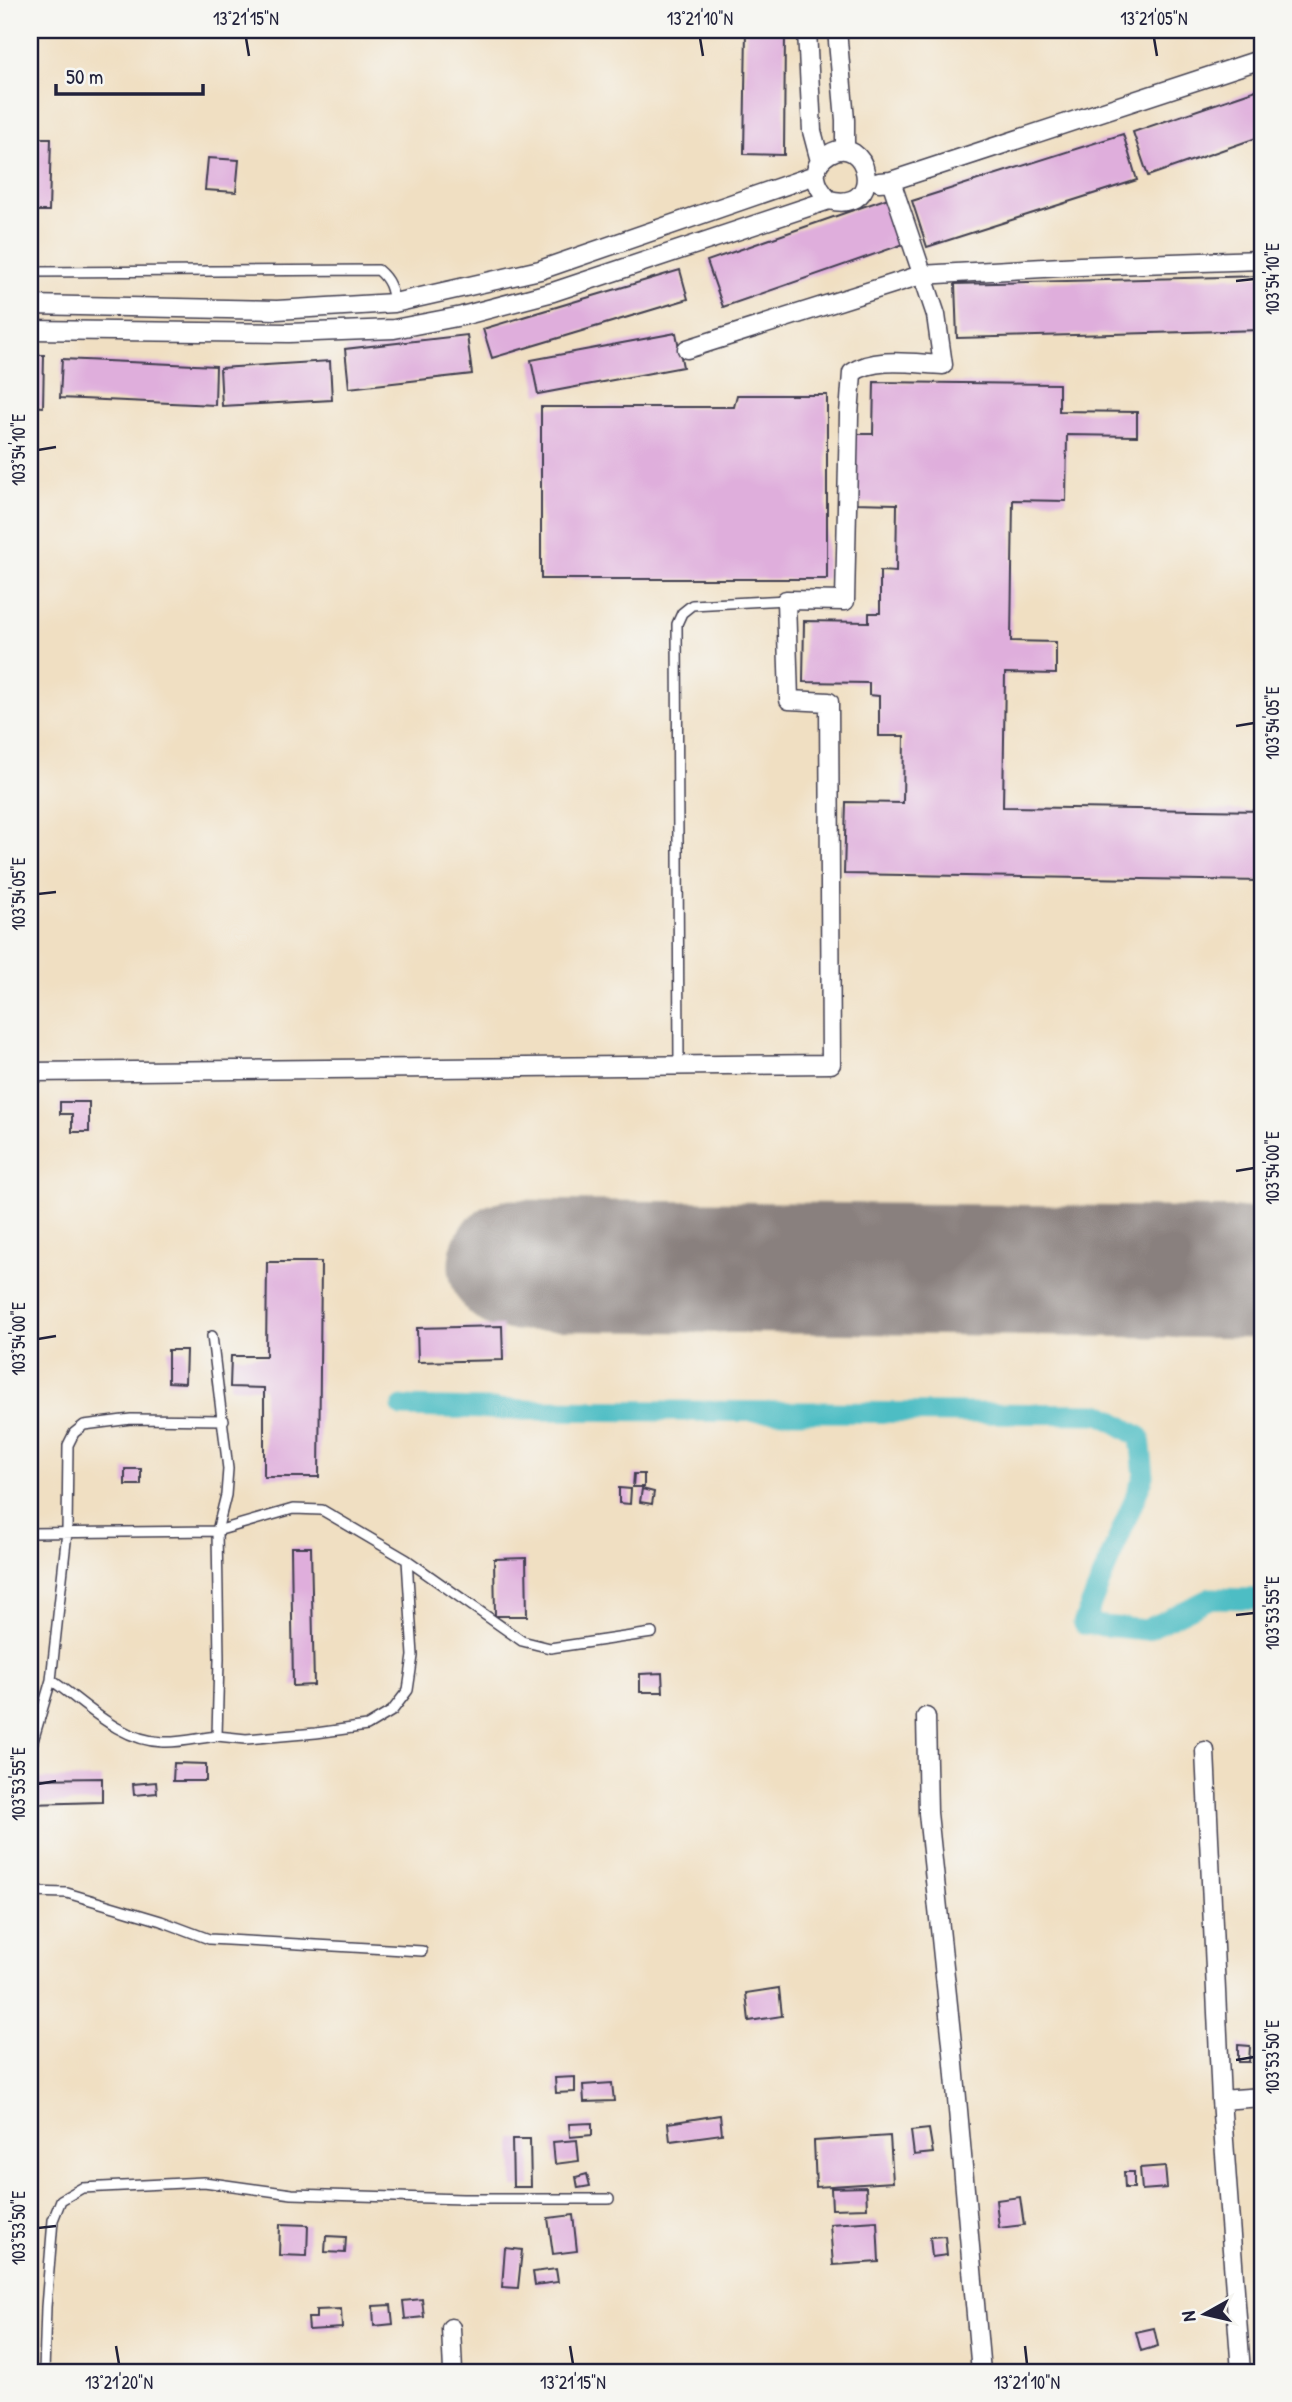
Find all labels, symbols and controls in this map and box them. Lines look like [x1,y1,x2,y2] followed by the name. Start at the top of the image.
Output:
[213,6,279,31] text: 13°21'15"N
[667,6,733,31] text: 13°21'10"N
[1120,6,1188,31] text: 13°21'05"N
[56,52,203,96] scale bar
[66,62,103,91] text: 50 m
[1260,243,1285,315] text: 103°54'10"E
[6,414,31,486] text: 103°54'10"E
[1260,686,1285,760] text: 103°54'05"E
[6,857,31,931] text: 103°54'05"E
[1260,1131,1285,1205] text: 103°54'00"E
[6,1302,31,1376] text: 103°54'00"E
[1260,1576,1285,1650] text: 103°53'55"E
[6,1747,31,1821] text: 103°53'55"E
[1260,2020,1285,2094] text: 103°53'50"E
[6,2191,31,2265] text: 103°53'50"E
[1170,2280,1240,2350] north arrow
[1175,2310,1202,2323] text: N
[85,2370,153,2395] text: 13°21'20"N
[540,2370,606,2395] text: 13°21'15"N
[994,2370,1060,2395] text: 13°21'10"N

